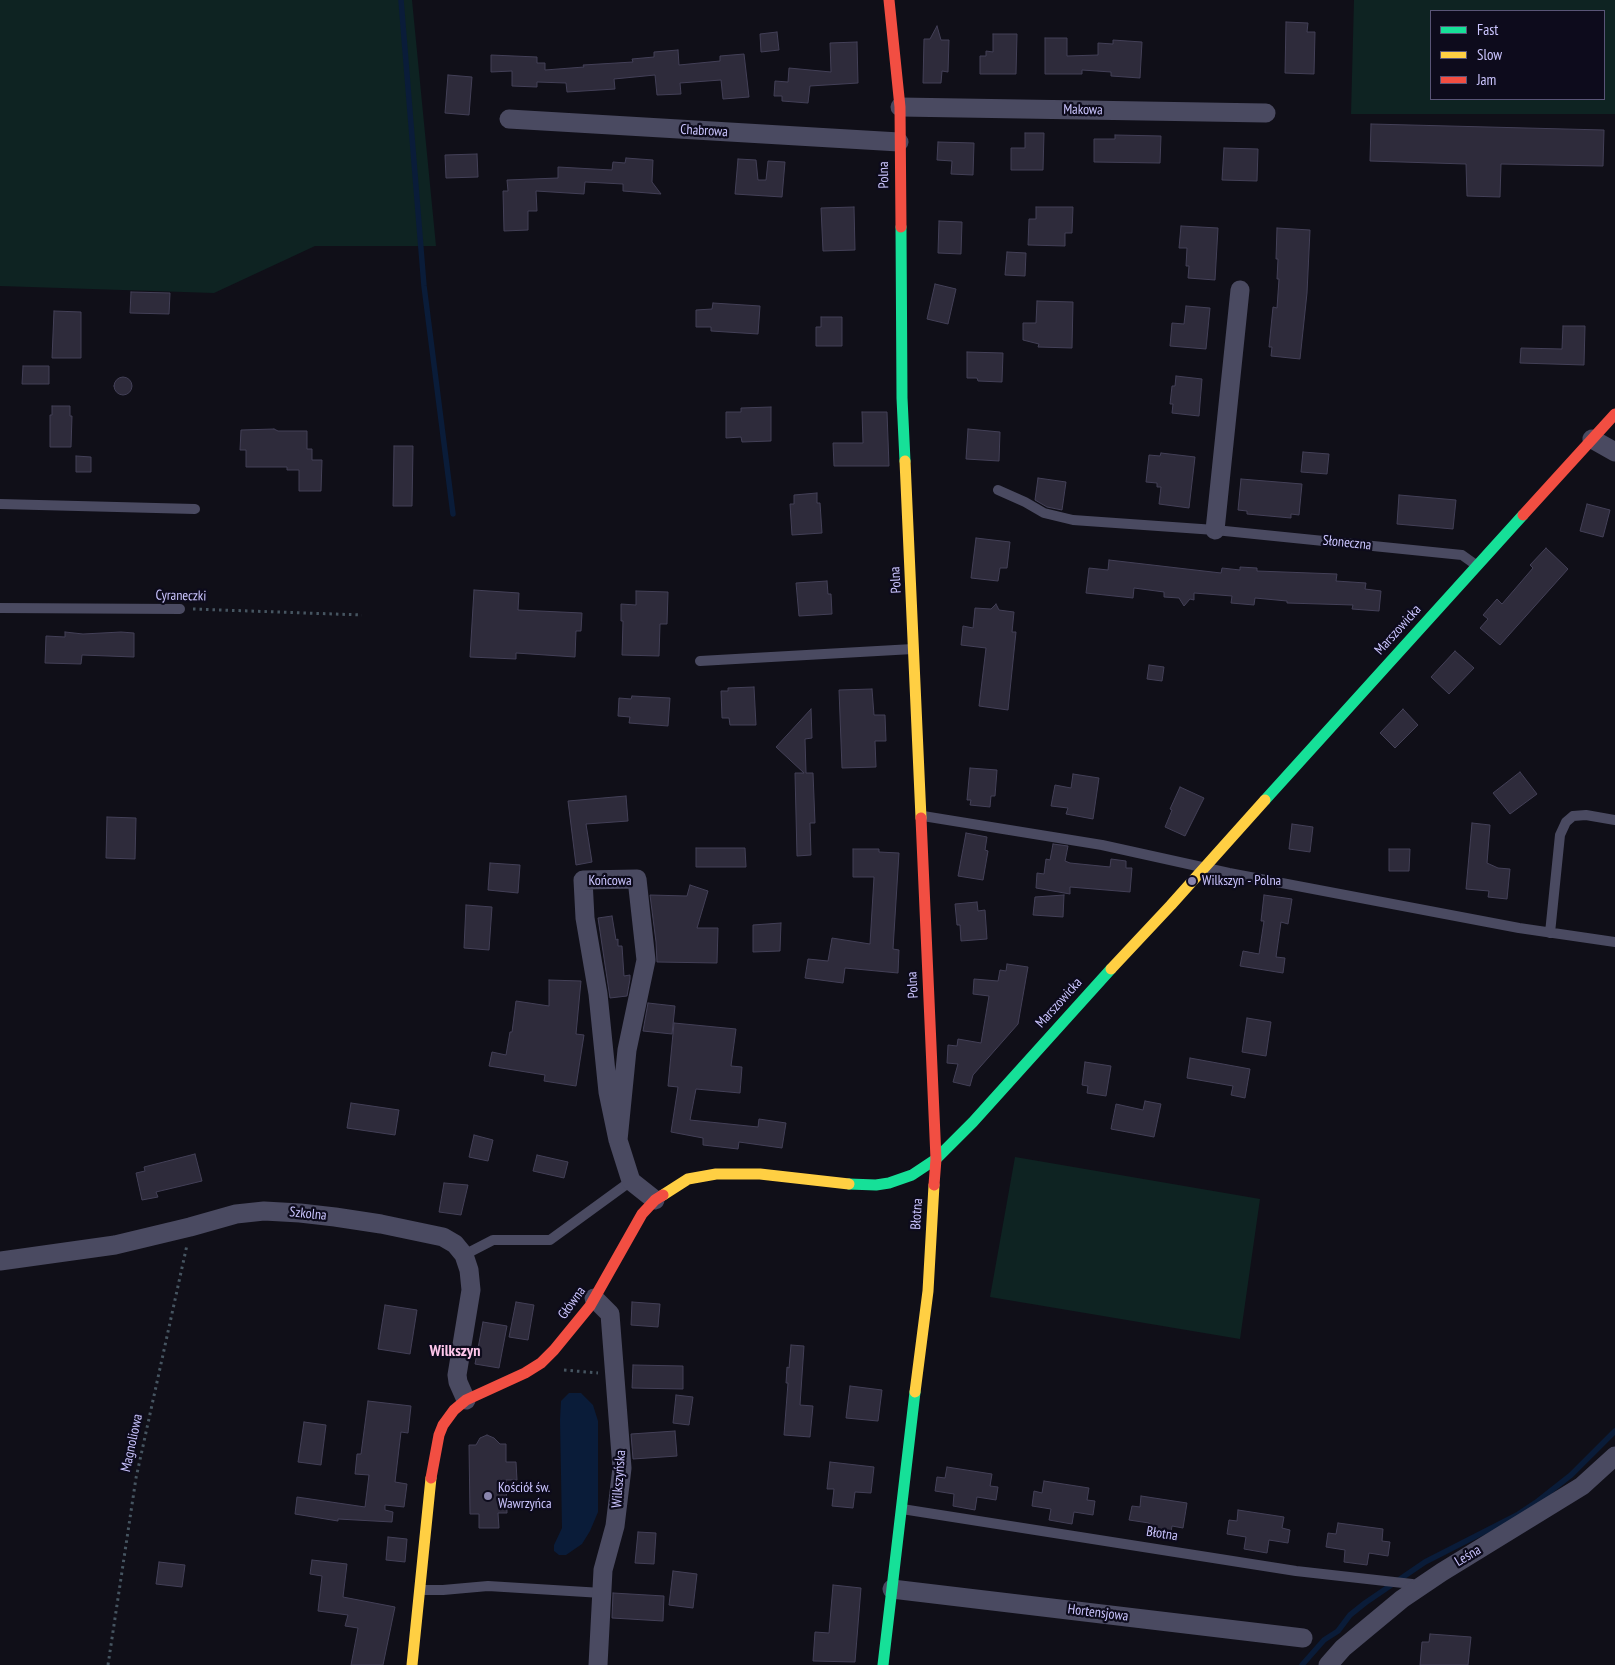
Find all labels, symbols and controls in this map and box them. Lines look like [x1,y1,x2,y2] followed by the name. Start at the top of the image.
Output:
[1430,10,1605,100] legend
[1477,20,1498,39] text: Fast
[1477,45,1502,64] text: Slow
[1477,70,1496,89] text: Jam
[1063,101,1103,119] street label: Makowa
[680,121,728,141] street label: Chabrowa
[875,161,893,189] street label: Polna
[1322,532,1372,554] street label: Słoneczna
[887,566,905,594] street label: Polna
[155,587,207,605] street label: Cyraneczki
[1371,602,1425,658] street label: Marszowicka
[588,873,632,889] street label: Końcowa
[1202,873,1281,889] place label: Wilkszyn - Polna
[1186,875,1198,887] marker: Wilkszyn - Polna
[904,971,922,999] street label: Polna
[1032,975,1086,1031] street label: Marszowicka
[908,1198,926,1230] street label: Błotna
[289,1204,327,1224] street label: Szkolna
[555,1283,589,1323] street label: Główna
[430,1341,480,1361] district label: Wilkszyn
[118,1412,146,1474] street label: Magnoliowa
[609,1449,629,1509] street label: Wilkszyńska
[498,1480,552,1512] place label: Kościół św. Wawrzyńca
[482,1490,494,1502] marker: Kościół św. Wawrzyńca
[1145,1523,1179,1545] street label: Błotna
[1452,1542,1484,1570] street label: Leśna
[1067,1601,1129,1625] street label: Hortensjowa

